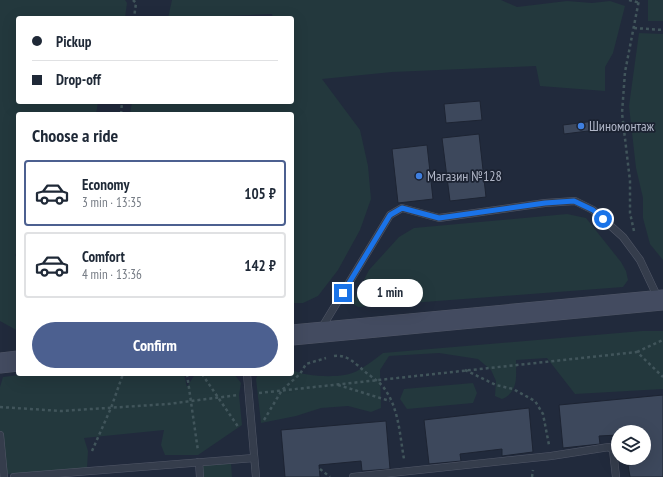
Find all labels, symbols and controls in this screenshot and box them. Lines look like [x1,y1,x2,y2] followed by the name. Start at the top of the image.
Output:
[56,32,91,51] text: Pickup
[56,70,101,89] text: Drop-off
[589,117,655,135] place label: Шиномонтаж
[576,121,586,131] marker: Шиномонтаж
[32,124,118,147] text: Choose a ride
[427,167,502,185] place label: Магазин №128
[414,171,424,181] marker: Магазин №128
[34,175,70,211] icon: car
[82,175,130,194] text: Economy
[244,184,276,203] text: 105 ₽
[82,194,142,211] text: 3 min · 13:35
[594,210,612,228] route start
[34,247,70,283] icon: car
[82,247,125,266] text: Comfort
[244,256,276,275] text: 142 ₽
[82,266,142,283] text: 4 min · 13:36
[357,279,423,307] callout: 1 min
[334,284,352,302] route end
[377,284,403,301] text: 1 min
[32,322,278,368] button: Confirm
[611,425,651,465] map controls
[611,425,651,465] button: layers

